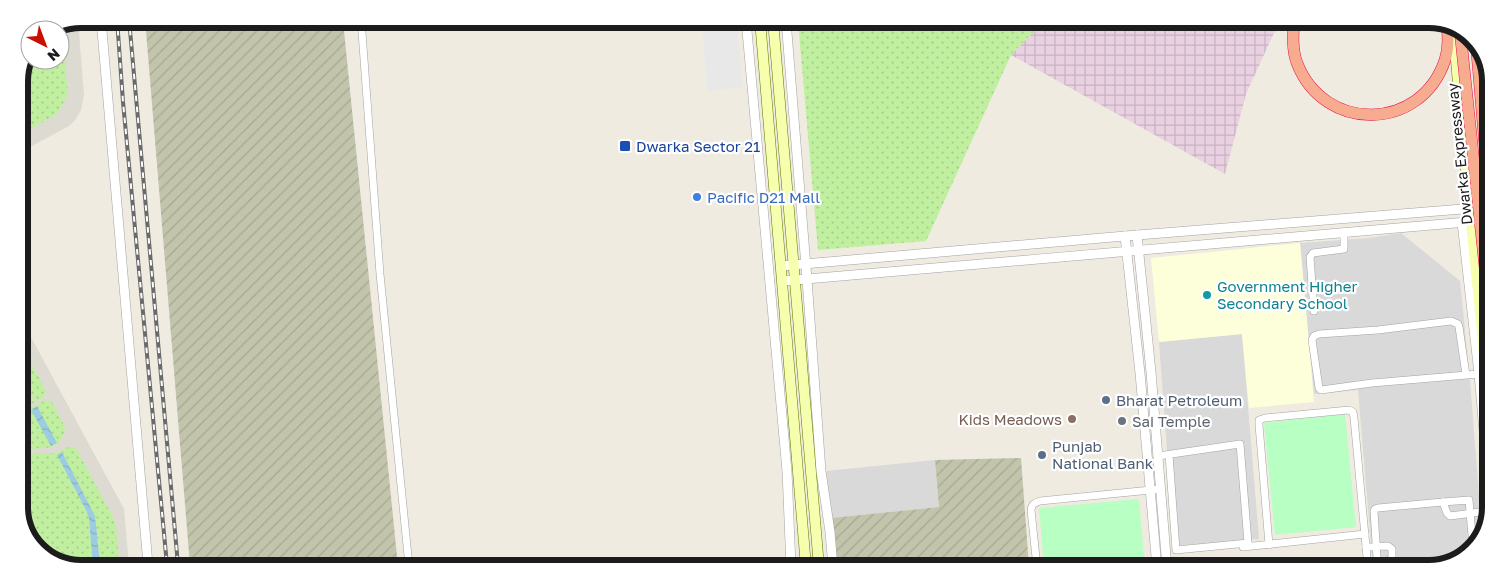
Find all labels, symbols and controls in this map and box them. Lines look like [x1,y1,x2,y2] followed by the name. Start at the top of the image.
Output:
[20,20,70,70] north arrow
[44,45,64,65] text: N
[1443,82,1475,226] street label: Dwarka Expressway
[636,137,760,155] place label: Dwarka Sector 21
[618,139,632,153] marker: Dwarka Sector 21
[707,188,820,206] place label: Pacific D21 Mall
[691,191,703,203] marker: Pacific D21 Mall
[1217,277,1358,312] place label: Government Higher Secondary School
[1201,289,1213,301] marker: Government Higher Secondary School
[1116,391,1242,409] place label: Bharat Petroleum
[1100,394,1112,406] marker: Bharat Petroleum
[958,410,1062,428] place label: Kids Meadows
[1132,412,1211,430] place label: Sai Temple
[1066,413,1078,425] marker: Kids Meadows
[1116,415,1128,427] marker: Sai Temple
[1052,437,1154,472] place label: Punjab National Bank
[1036,449,1048,461] marker: Punjab National Bank

